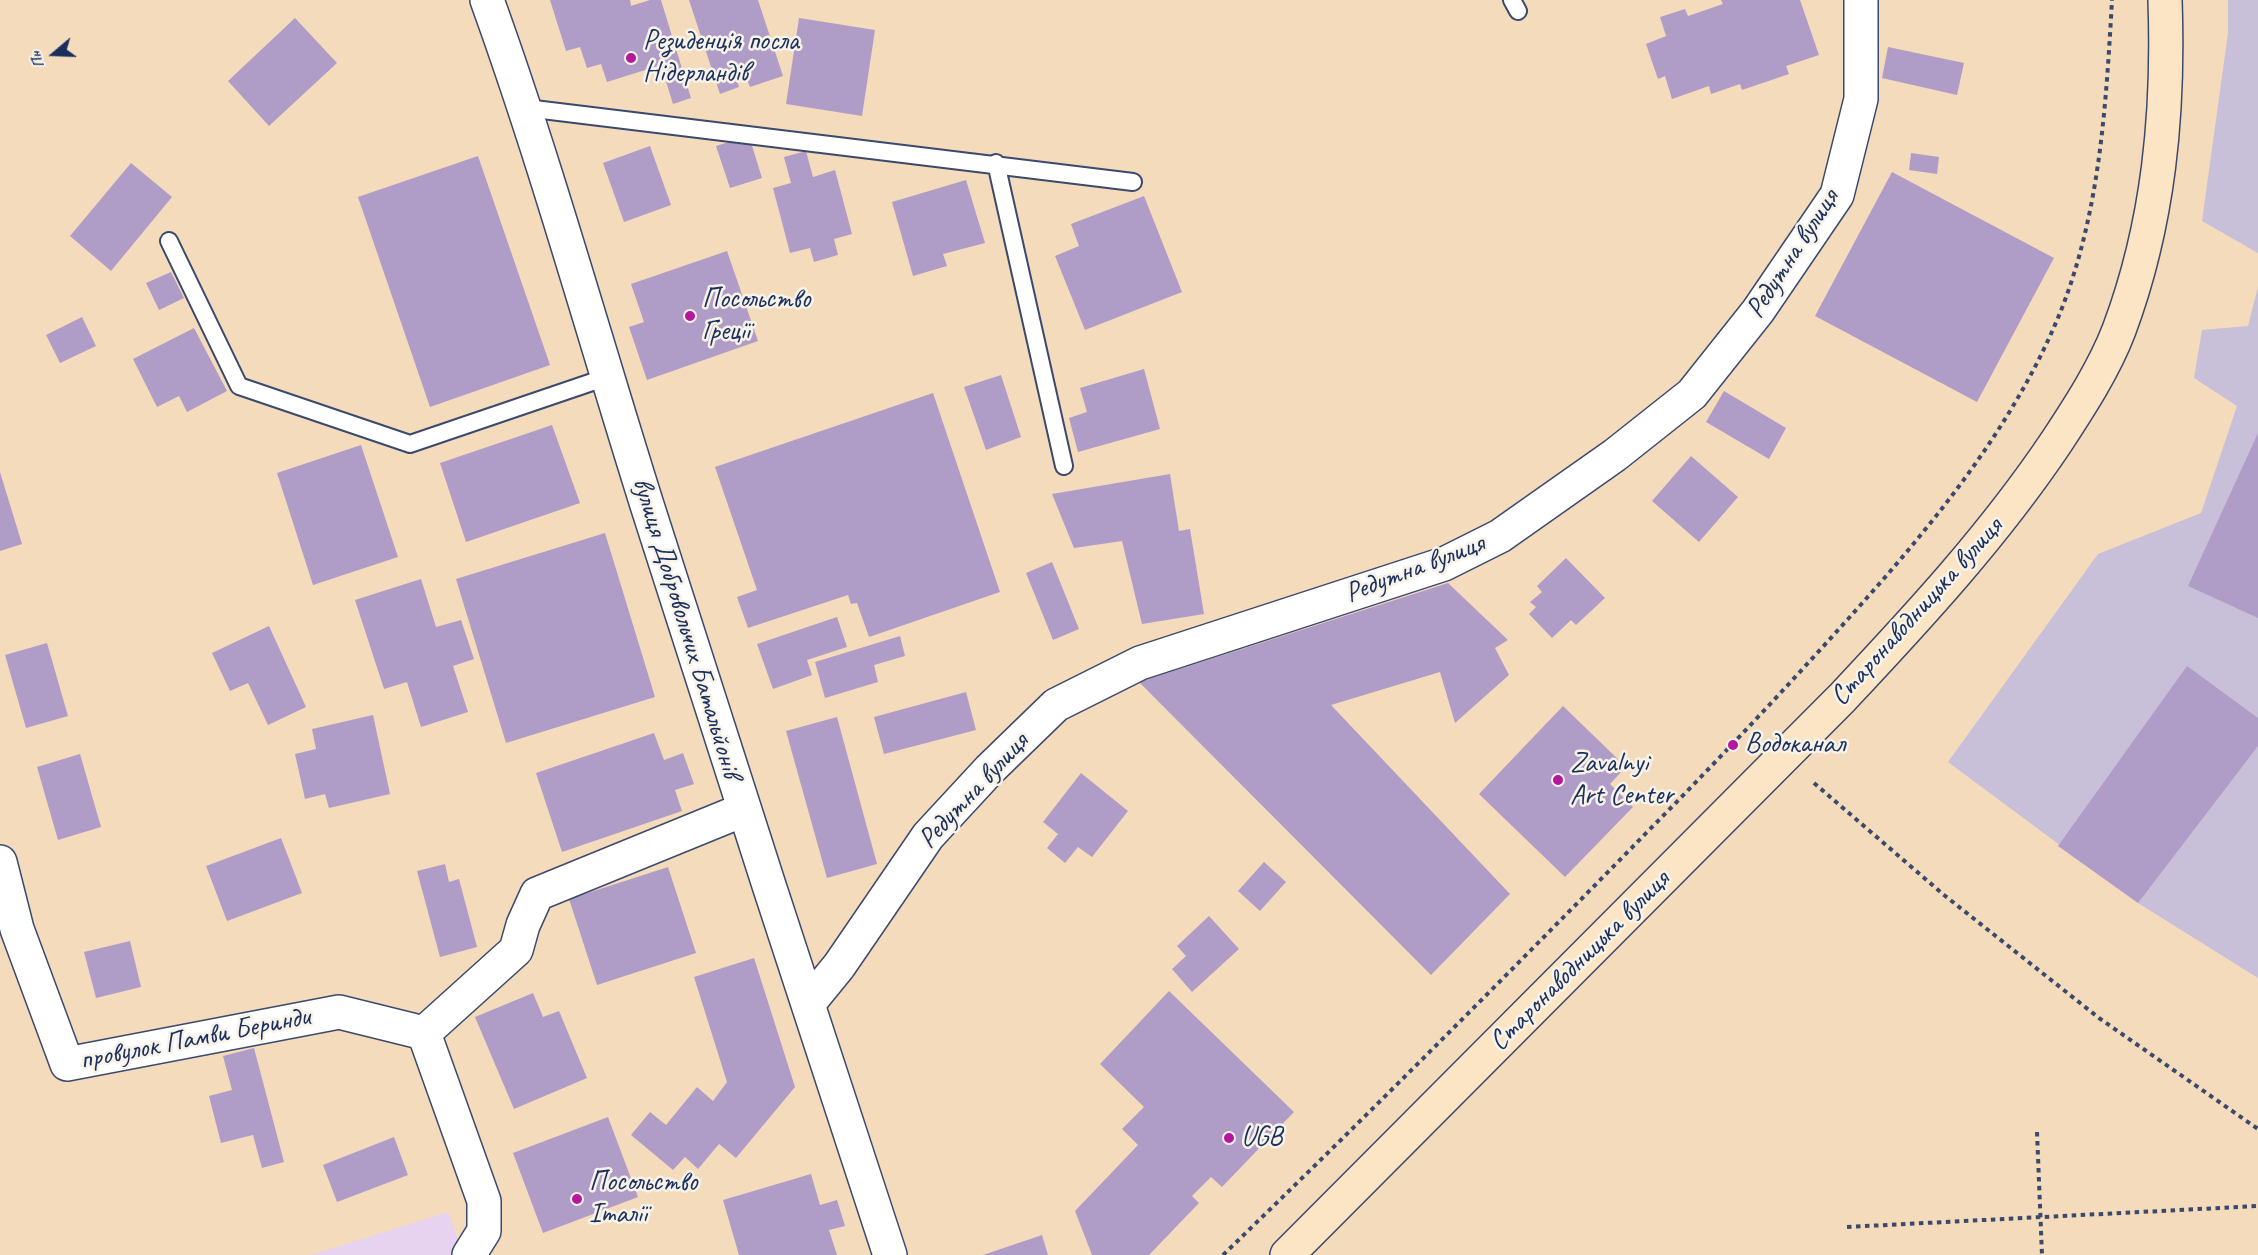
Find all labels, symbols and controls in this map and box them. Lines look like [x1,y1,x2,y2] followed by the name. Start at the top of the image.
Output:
[24,24,84,84] north arrow
[643,25,799,91] place label: Резиденція посла Нідерландів
[25,49,49,71] text: Пн
[624,51,638,65] marker: Резиденція посла Нідерландів
[1739,183,1847,325] street label: Редутна вулиця
[702,283,810,349] place label: Посольство Греції
[683,309,697,323] marker: Посольство Греції
[624,474,748,782] street label: вулиця Добровольчих Батальйонів
[1824,511,2010,713] street label: Старонаводницька вулиця
[1341,527,1489,611] street label: Редутна вулиця
[912,726,1036,856] street label: Редутна вулиця
[1745,728,1845,762] place label: Водоканал
[1726,738,1740,752] marker: Водоканал
[1570,747,1673,813] place label: Zavalnyi Art Center
[1551,773,1565,787] marker: Zavalnyi Art Center
[1483,864,1677,1058] street label: Старонаводницька вулиця
[77,1000,313,1078] street label: провулок Памви Беринди
[1241,1121,1282,1155] place label: UGB
[1222,1131,1236,1145] marker: UGB
[589,1166,697,1232] place label: Посольство Італії
[570,1192,584,1206] marker: Посольство Італії

